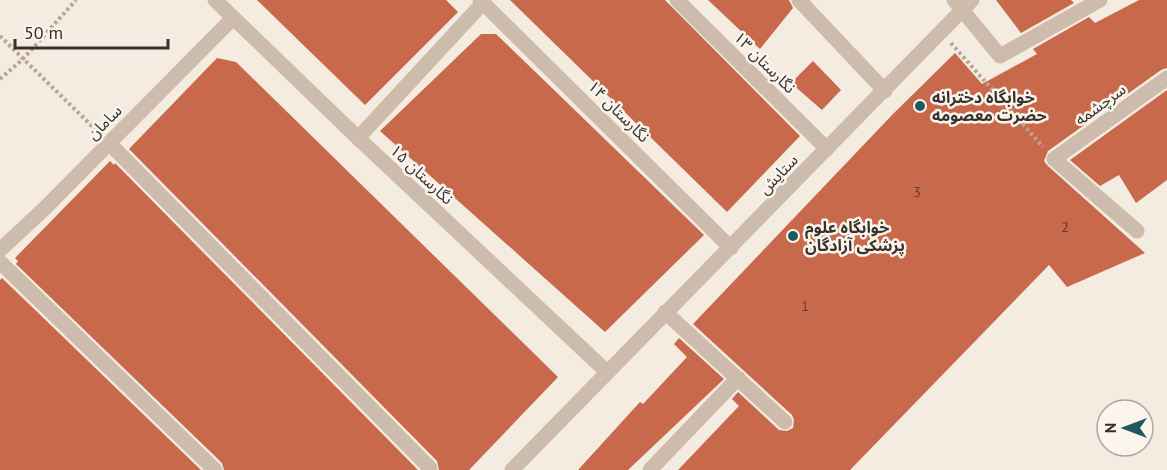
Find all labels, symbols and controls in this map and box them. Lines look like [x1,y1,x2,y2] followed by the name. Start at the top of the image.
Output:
[15,12,168,50] scale bar
[24,21,63,44] text: 50 m
[730,27,800,97] street label: نگارستان ۱۳
[584,76,654,146] street label: نگارستان ۱۴
[1071,79,1130,130] street label: سرچشمه
[932,87,1047,125] place label: خوابگاه دخترانه حضرت معصومه
[913,99,927,113] marker: خوابگاه دخترانه حضرت معصومه
[82,100,126,144] street label: سامان
[386,140,458,208] street label: نگارستان ۱۵
[754,150,802,198] street label: ستایش
[913,183,921,201] house number: 3
[805,217,905,256] place label: خوابگاه علوم پزشکی آزادگان
[1061,218,1069,236] house number: 2
[786,229,800,243] marker: خوابگاه علوم پزشکی آزادگان
[801,297,809,315] house number: 1
[1095,398,1155,458] north arrow
[1100,423,1120,433] text: N

